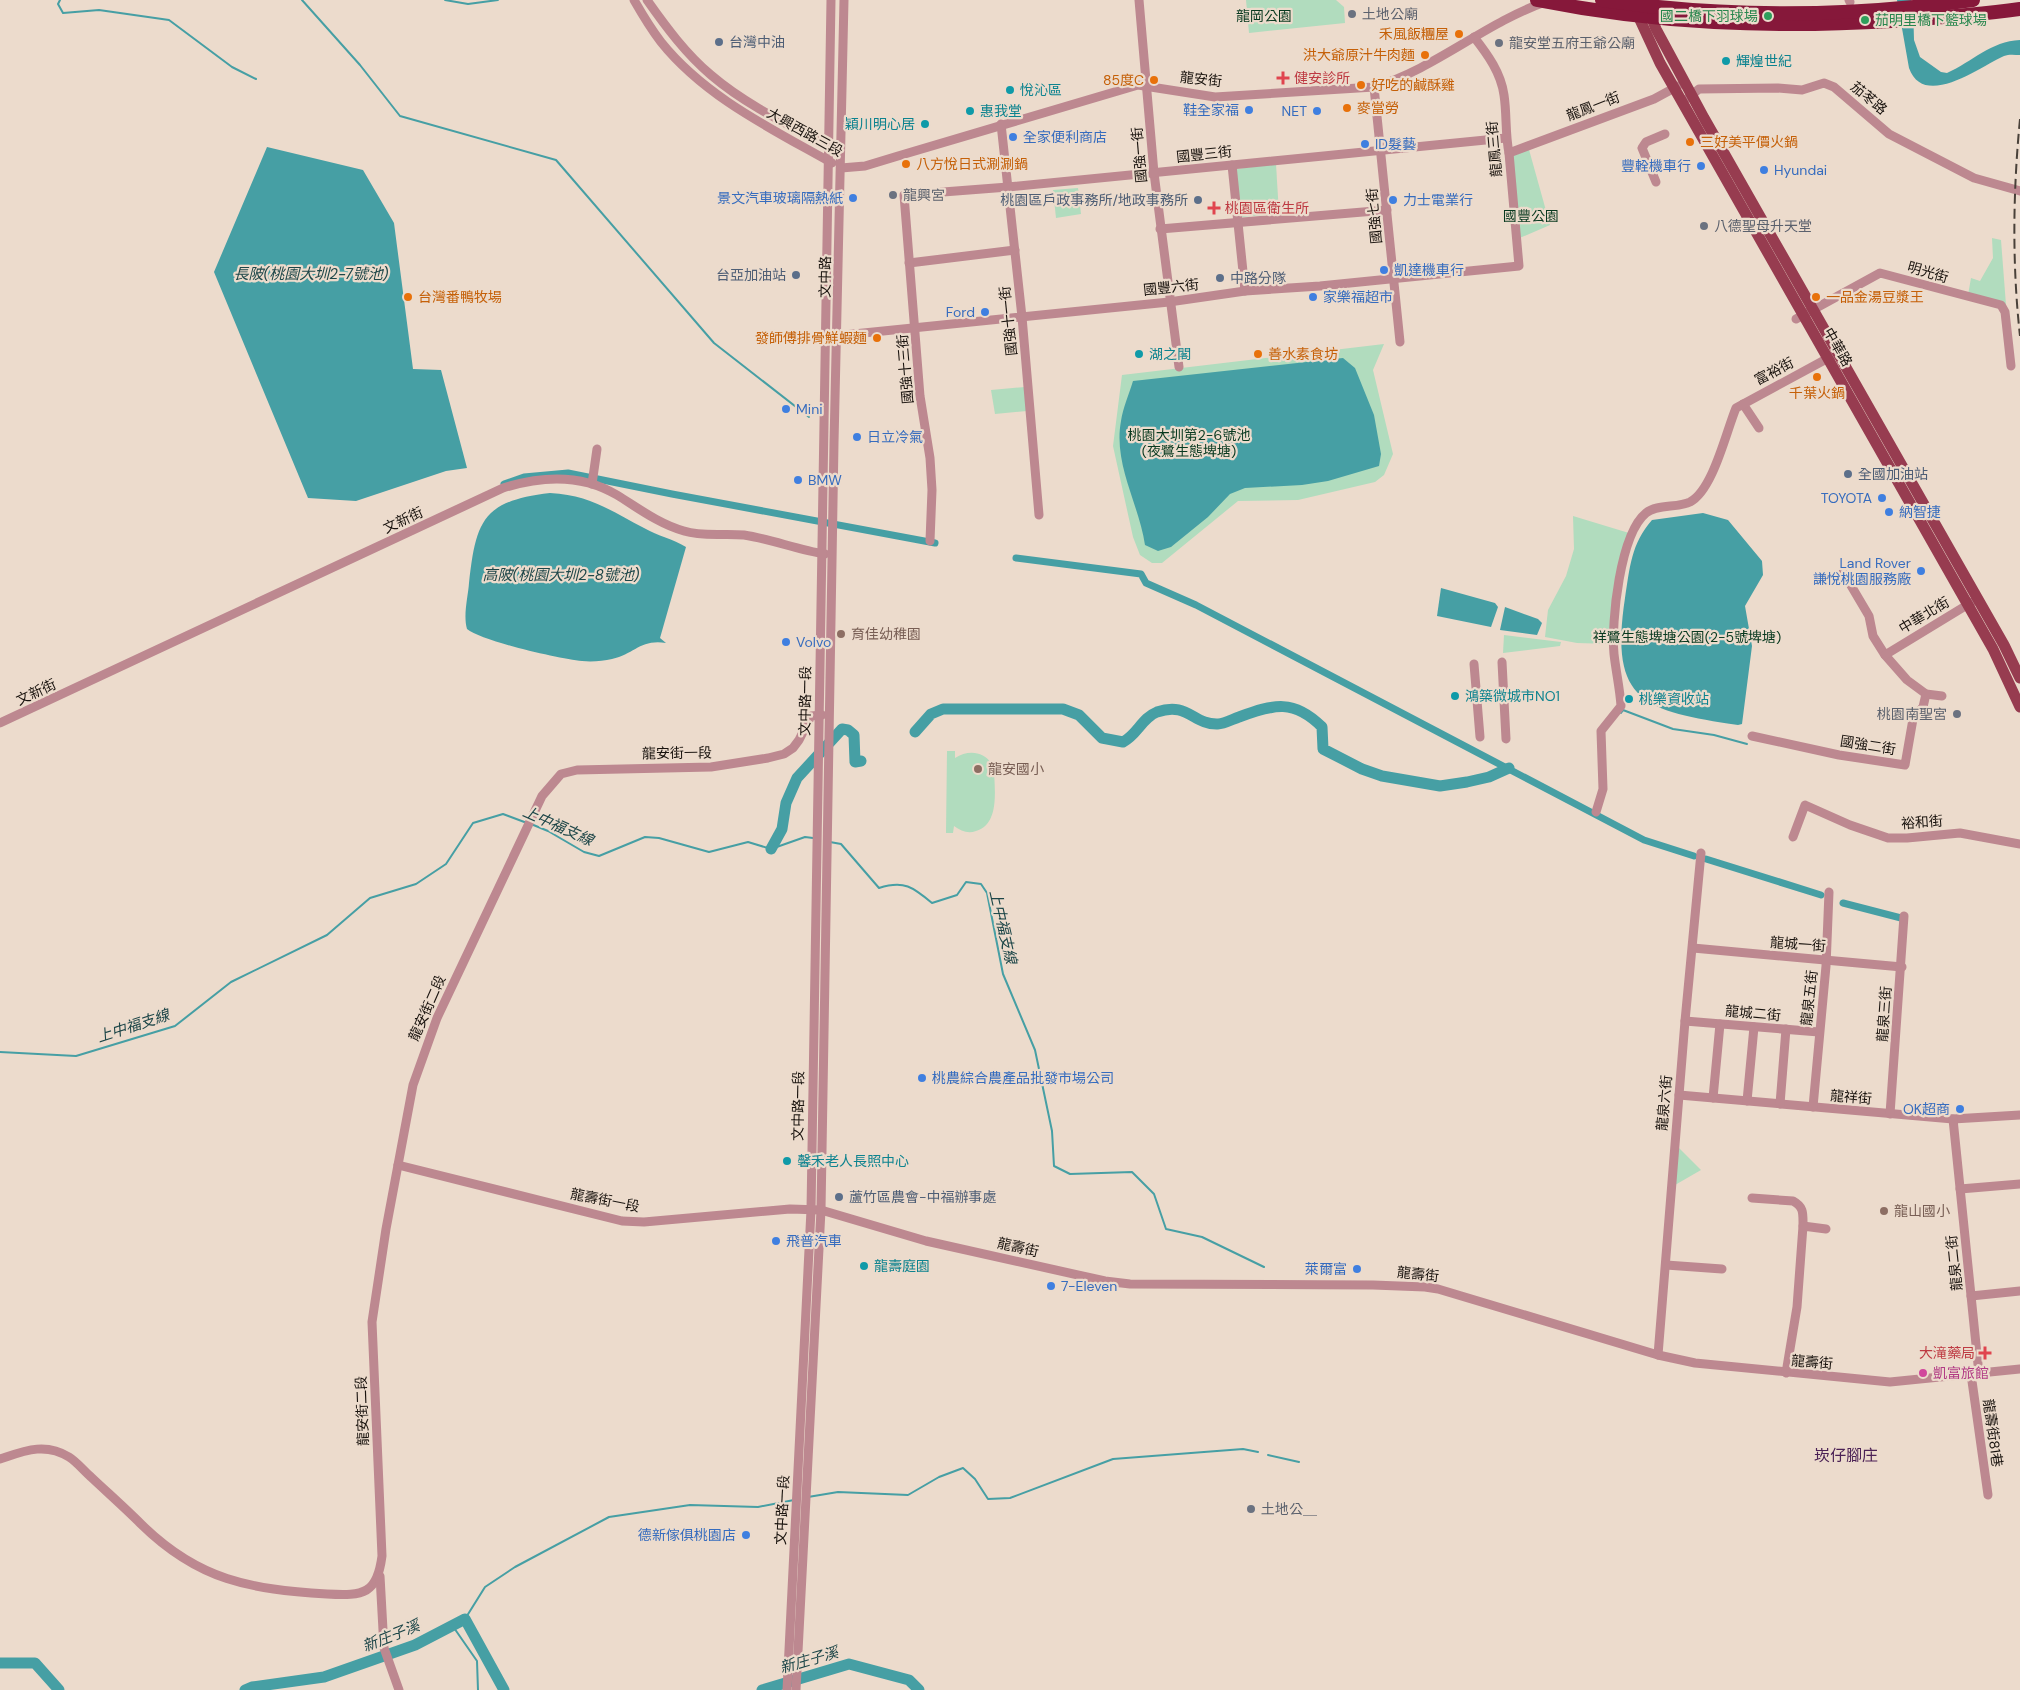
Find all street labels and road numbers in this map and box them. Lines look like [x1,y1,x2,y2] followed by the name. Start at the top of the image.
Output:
[1179,68,1223,90] street label: 龍安街
[1847,78,1891,118] street label: 茄苳路
[1564,88,1622,124] street label: 龍鳳一街
[764,104,846,160] street label: 大興西路三段
[1483,120,1505,178] street label: 龍鳳三街
[1128,126,1150,184] street label: 國強一街
[1175,142,1233,166] street label: 國豐三街
[1363,187,1385,245] street label: 國強七街
[816,256,834,298] street label: 文中路
[1905,258,1951,286] street label: 明光街
[1142,275,1200,299] street label: 國豐六街
[995,285,1021,357] street label: 國強十一街
[1820,324,1856,370] street label: 中華路
[893,333,917,405] street label: 國強十三街
[1751,353,1797,389] street label: 富裕街
[380,503,426,537] street label: 文新街
[1895,593,1953,637] street label: 中華北街
[795,666,815,736] street label: 文中路一段
[13,675,59,709] street label: 文新街
[1839,732,1897,758] street label: 國強二街
[642,743,712,763] street label: 龍安街一段
[1900,812,1944,832] street label: 裕和街
[1769,933,1827,955] street label: 龍城一街
[1797,969,1821,1027] street label: 龍泉五街
[405,972,449,1044] street label: 龍安街二段
[1873,985,1895,1043] street label: 龍泉三街
[1724,1002,1782,1024] street label: 龍城二街
[788,1071,808,1141] street label: 文中路一段
[1653,1074,1675,1132] street label: 龍泉六街
[1829,1086,1873,1108] street label: 龍祥街
[569,1184,641,1216] street label: 龍壽街一段
[996,1234,1040,1260] street label: 龍壽街
[1942,1234,1966,1292] street label: 龍泉二街
[1396,1263,1440,1285] street label: 龍壽街
[1790,1351,1834,1373] street label: 龍壽街
[352,1376,372,1446] street label: 龍安街二段
[1979,1398,2007,1468] street label: 龍壽街81巷
[771,1475,793,1545] street label: 文中路一段

